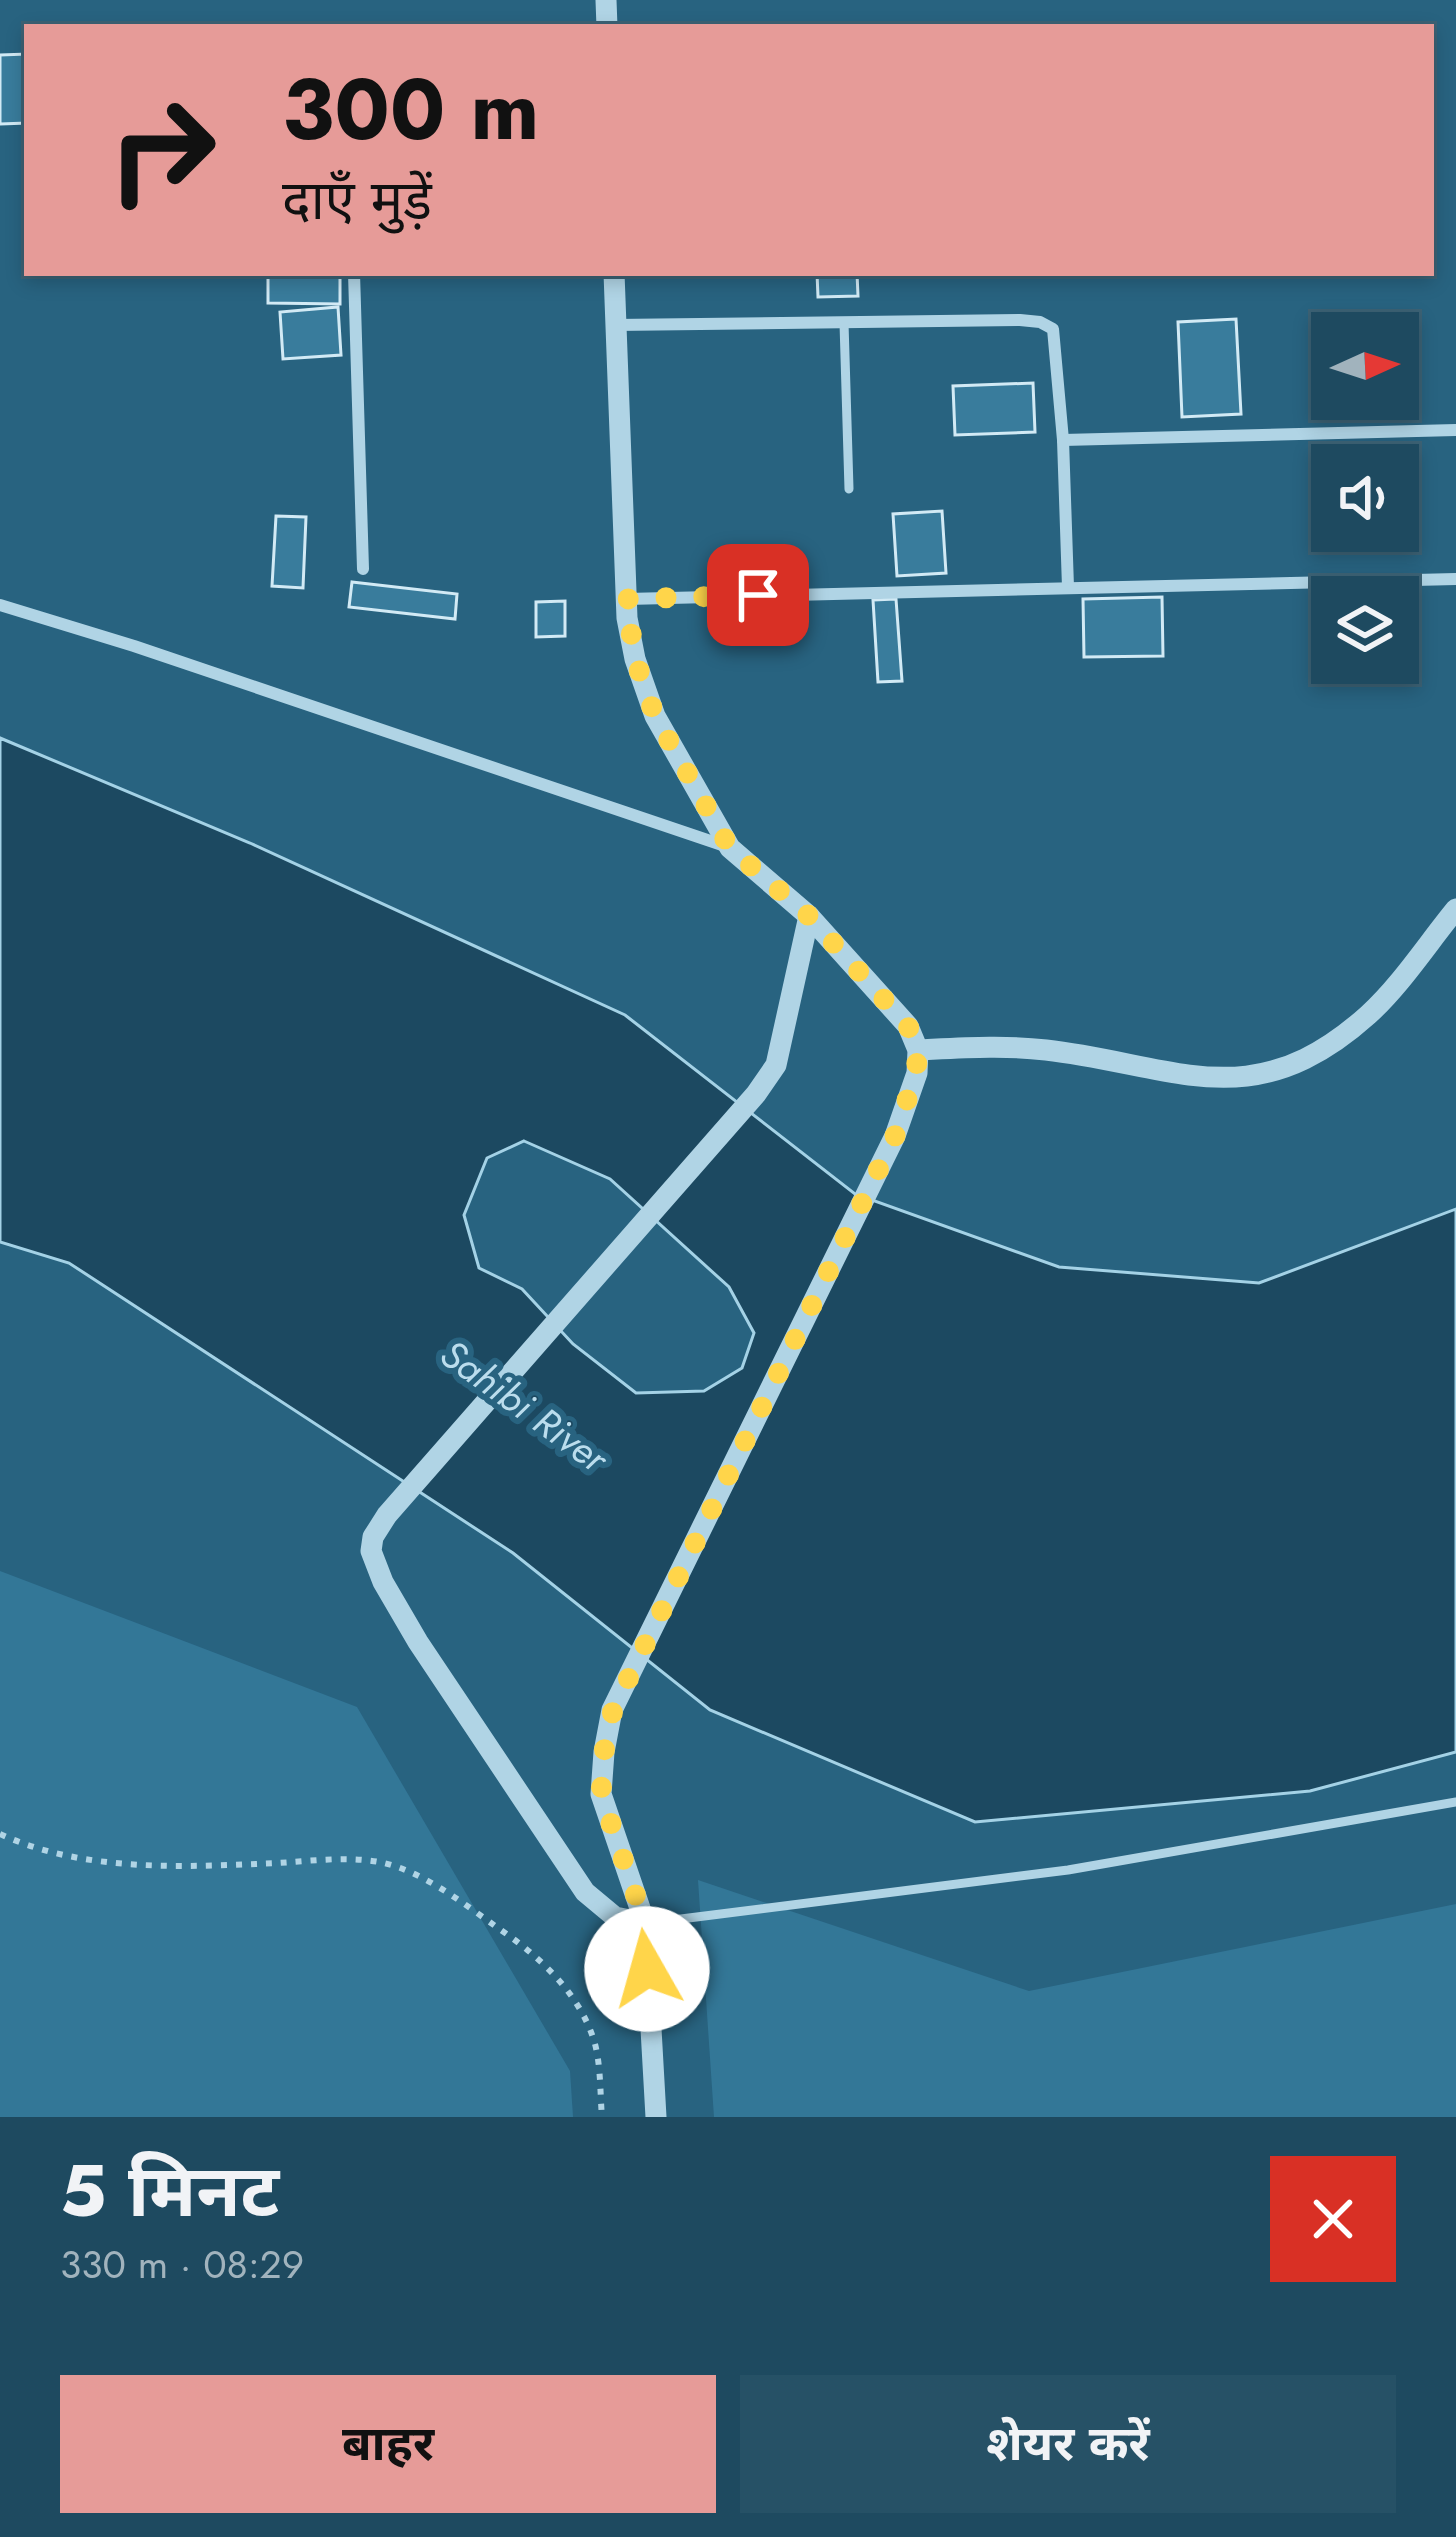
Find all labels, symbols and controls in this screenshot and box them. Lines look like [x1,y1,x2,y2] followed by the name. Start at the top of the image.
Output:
[282,49,539,171] text: 300 m
[84,72,240,228] icon: right
[282,161,432,239] text: दाएँ मुड़ें
[1311,312,1419,420] north arrow
[1311,312,1419,684] map controls
[1311,444,1419,552] button: sound
[707,544,809,646] pin
[725,562,791,628] icon: arrive
[1311,576,1419,684] button: layers
[428,1326,621,1487] water label: Sahibi River
[584,1906,710,2032] position arrow
[60,2139,279,2243] text: 5 मिनट
[1270,2156,1396,2282] button: close
[60,2236,304,2293] text: 330 m · 08:29
[60,2375,716,2513] button: बाहर
[740,2375,1396,2513] button: शेयर करें

